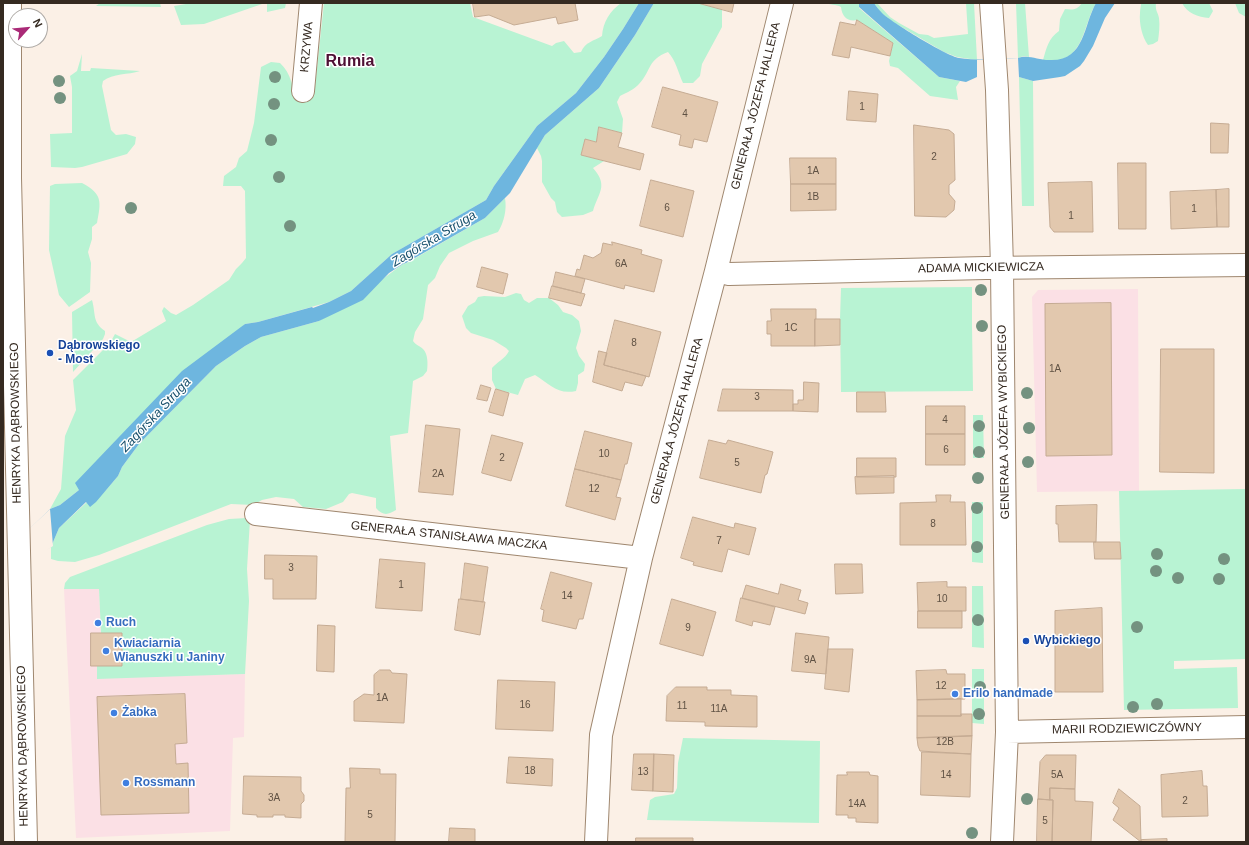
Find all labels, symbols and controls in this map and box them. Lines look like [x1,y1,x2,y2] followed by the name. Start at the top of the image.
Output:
[8,8,48,48] north arrow
[31,17,45,29] text: N
[298,21,316,73] street label: KRZYWA
[728,21,784,191] street label: GENERAŁA JÓZEFA HALLERA
[326,52,374,72] district label: Rumia
[859,101,865,113] house number: 1
[682,108,688,120] house number: 4
[931,151,937,163] house number: 2
[807,165,819,177] house number: 1A
[807,191,819,203] house number: 1B
[664,202,670,214] house number: 6
[1191,203,1197,215] house number: 1
[389,208,479,270] water label: Zagórska Struga
[1068,210,1074,222] house number: 1
[615,258,627,270] house number: 6A
[918,260,1044,276] street label: ADAMA MICKIEWICZA
[785,322,797,334] house number: 1C
[995,325,1013,519] street label: GENERAŁA JÓZEFA WYBICKIEGO
[648,336,706,506] street label: GENERAŁA JÓZEFA HALLERA
[631,337,637,349] house number: 8
[58,339,140,367] place label: Dąbrowskiego - Most
[7,342,25,504] street label: HENRYKA DĄBROWSKIEGO
[45,348,55,358] marker: Dąbrowskiego - Most
[1049,363,1061,375] house number: 1A
[118,375,194,455] water label: Zagórska Struga
[754,391,760,403] house number: 3
[942,414,948,426] house number: 4
[943,444,949,456] house number: 6
[598,448,610,460] house number: 10
[499,452,505,464] house number: 2
[734,457,740,469] house number: 5
[432,468,444,480] house number: 2A
[588,483,600,495] house number: 12
[930,518,936,530] house number: 8
[350,519,548,553] street label: GENERAŁA STANISŁAWA MACZKA
[716,535,722,547] house number: 7
[288,562,294,574] house number: 3
[398,579,404,591] house number: 1
[561,590,573,602] house number: 14
[936,593,948,605] house number: 10
[106,616,136,630] place label: Ruch
[93,618,103,628] marker: Ruch
[685,622,691,634] house number: 9
[1034,634,1100,648] place label: Wybickiego
[1021,636,1031,646] marker: Wybickiego
[114,637,225,665] place label: Kwiaciarnia Wianuszki u Janiny
[101,646,111,656] marker: Kwiaciarnia Wianuszki u Janiny
[804,654,816,666] house number: 9A
[14,665,32,827] street label: HENRYKA DĄBROWSKIEGO
[935,680,947,692] house number: 12
[963,687,1053,701] place label: Erilo handmade
[950,689,960,699] marker: Erilo handmade
[376,692,388,704] house number: 1A
[519,699,531,711] house number: 16
[677,700,687,712] house number: 11
[710,703,728,715] house number: 11A
[122,706,157,720] place label: Żabka
[109,708,119,718] marker: Żabka
[1052,720,1202,738] street label: MARII RODZIEWICZÓWNY
[936,736,954,748] house number: 12B
[524,765,536,777] house number: 18
[637,766,649,778] house number: 13
[940,769,952,781] house number: 14
[1051,769,1063,781] house number: 5A
[134,776,195,790] place label: Rossmann
[121,778,131,788] marker: Rossmann
[268,792,280,804] house number: 3A
[1182,795,1188,807] house number: 2
[848,798,866,810] house number: 14A
[367,809,373,821] house number: 5
[1042,815,1048,827] house number: 5

